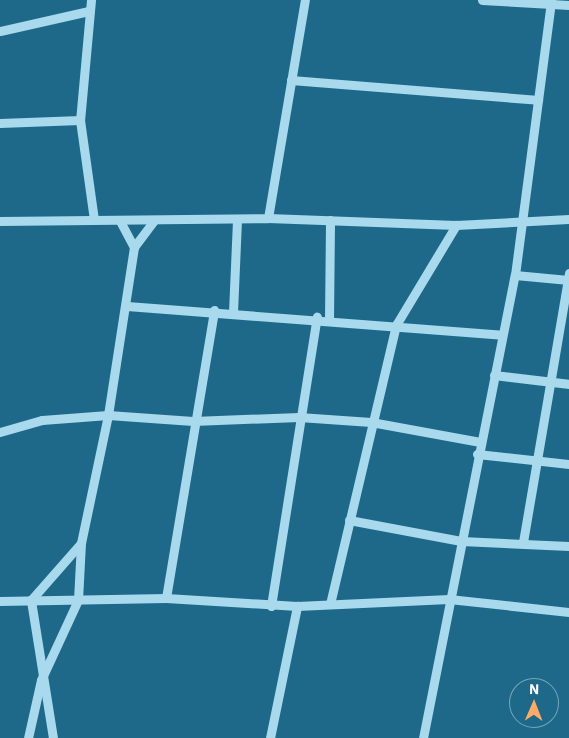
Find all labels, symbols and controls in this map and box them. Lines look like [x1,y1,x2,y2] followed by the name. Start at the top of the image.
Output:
[509,678,559,728] north arrow
[529,680,539,698] text: N

